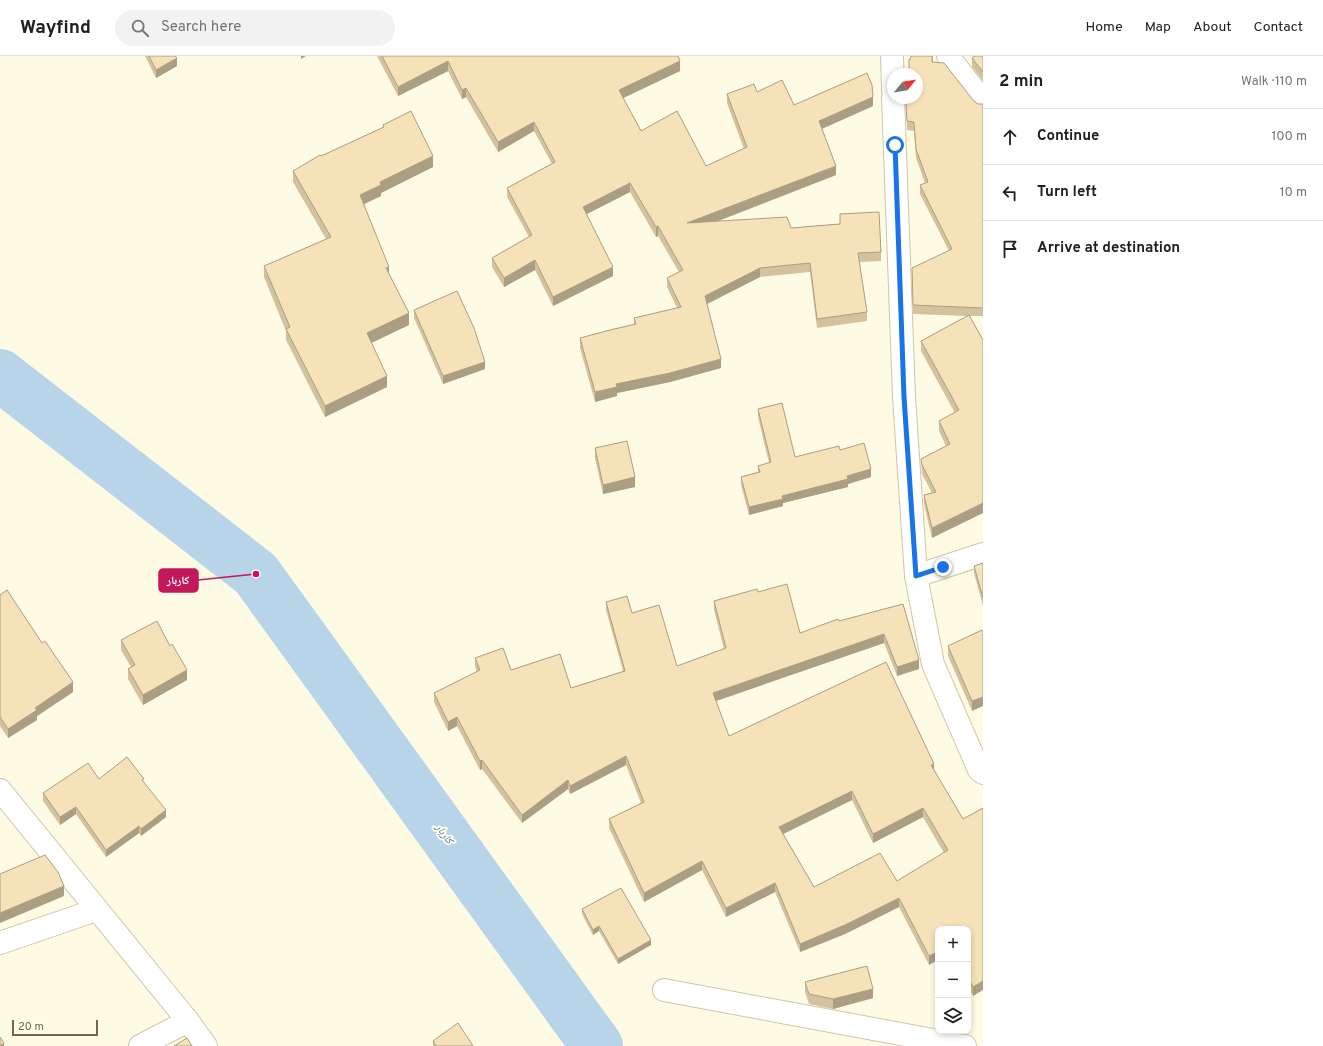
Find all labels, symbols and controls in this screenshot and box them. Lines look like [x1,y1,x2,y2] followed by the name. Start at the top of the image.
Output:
[115,10,395,46] search box
[20,16,91,40] text: Wayfind
[129,17,151,39] icon: search
[161,18,241,37] text: Search here
[1086,19,1123,36] text: Home
[1145,19,1171,36] text: Map
[1193,19,1232,36] text: About
[1254,19,1303,36] text: Contact
[887,68,923,104] north arrow
[999,71,1043,93] text: 2 min
[1241,74,1307,90] text: Walk · 110 m
[999,126,1021,148] icon: ahead
[1037,127,1099,146] text: Continue
[1271,129,1307,145] text: 100 m
[886,136,904,154] route start
[999,182,1021,204] icon: left
[1037,183,1097,202] text: Turn left
[1280,185,1307,201] text: 10 m
[999,238,1021,260] icon: arrive
[1037,239,1180,258] text: Arrive at destination
[934,558,952,576] route end
[159,569,198,592] callout: کاربار
[166,574,189,588] text: کاربار
[431,820,457,849] water label: کاربار
[935,926,971,1034] map controls
[935,926,971,962] button: +
[935,962,971,998] button: −
[935,998,971,1034] button: layers
[12,1018,98,1037] scale bar
[18,1020,44,1034] text: 20 m

